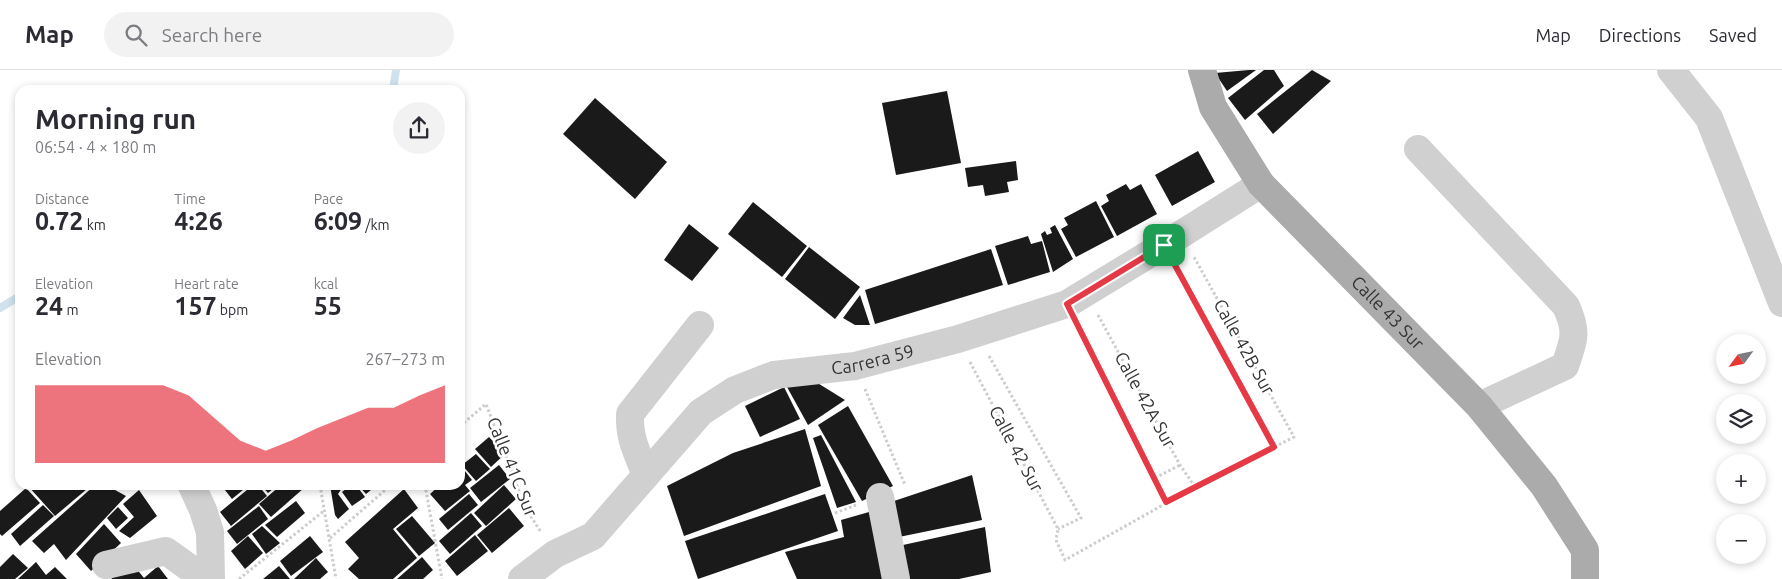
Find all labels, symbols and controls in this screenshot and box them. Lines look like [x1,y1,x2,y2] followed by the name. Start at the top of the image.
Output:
[104,12,454,57] search box
[25,21,74,48] text: Map
[122,21,150,49] icon: search
[162,24,262,46] text: Search here
[1535,25,1571,45] text: Map
[1599,25,1681,45] text: Directions
[1709,25,1757,45] text: Saved
[393,102,445,154] button: share
[35,103,196,134] text: Morning run
[35,138,156,156] text: 06:54 · 4 × 180 m
[35,191,89,207] text: Distance
[174,191,206,207] text: Time
[314,191,343,207] text: Pace
[35,207,83,235] text: 0.72
[174,207,223,235] text: 4:26
[314,207,362,235] text: 6:09
[83,217,106,233] text: km
[362,217,390,233] text: /km
[1143,224,1185,266] pin
[1150,231,1178,259] icon: arrive
[1348,271,1429,353] street label: Calle 43 Sur
[35,276,93,292] text: Elevation
[174,276,239,292] text: Heart rate
[314,276,338,292] text: kcal
[35,292,63,320] text: 24
[174,292,217,320] text: 157
[314,292,342,320] text: 55
[1210,295,1279,398] street label: Calle 42B Sur
[63,302,79,318] text: m
[217,302,248,318] text: bpm
[1716,334,1766,384] north arrow
[1716,334,1766,564] map controls
[830,340,916,378] street label: Carrera 59
[1111,348,1181,451] street label: Calle 42A Sur
[35,350,102,368] text: Elevation
[365,350,445,368] text: 267–273 m
[1716,394,1766,444] button: layers
[986,402,1048,495] street label: Calle 42 Sur
[484,414,542,520] street label: Calle 41C Sur
[1716,454,1766,504] button: +
[1716,514,1766,564] button: −

